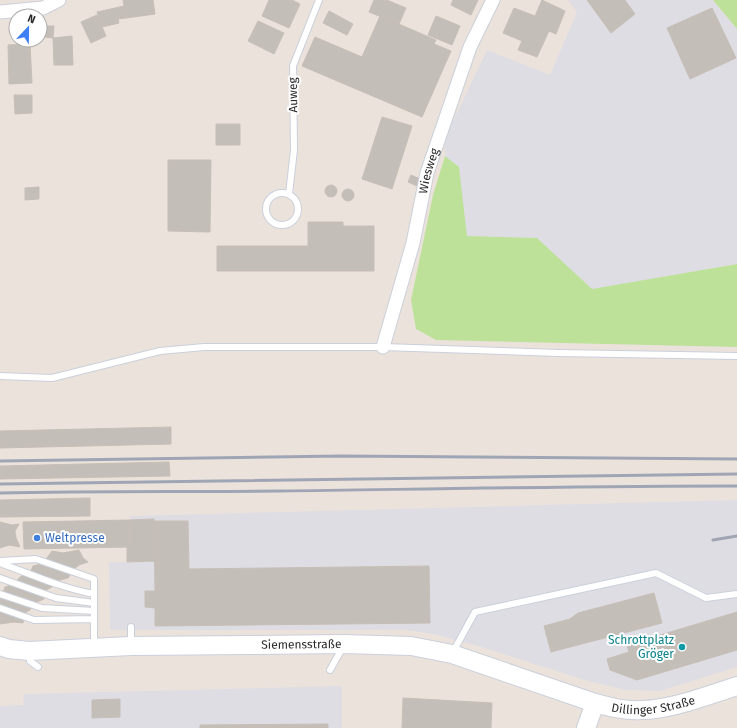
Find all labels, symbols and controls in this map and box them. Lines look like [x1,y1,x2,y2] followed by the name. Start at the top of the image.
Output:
[8,8,48,48] north arrow
[26,12,37,27] text: N
[286,77,300,113] street label: Auweg
[416,146,442,195] street label: Wiesweg
[45,531,105,545] place label: Weltpresse
[32,533,42,543] marker: Weltpresse
[608,633,674,661] place label: Schrottplatz Gröger
[261,637,341,652] street label: Siemensstraße
[677,642,687,652] marker: Schrottplatz Gröger
[610,693,697,717] street label: Dillinger Straße

